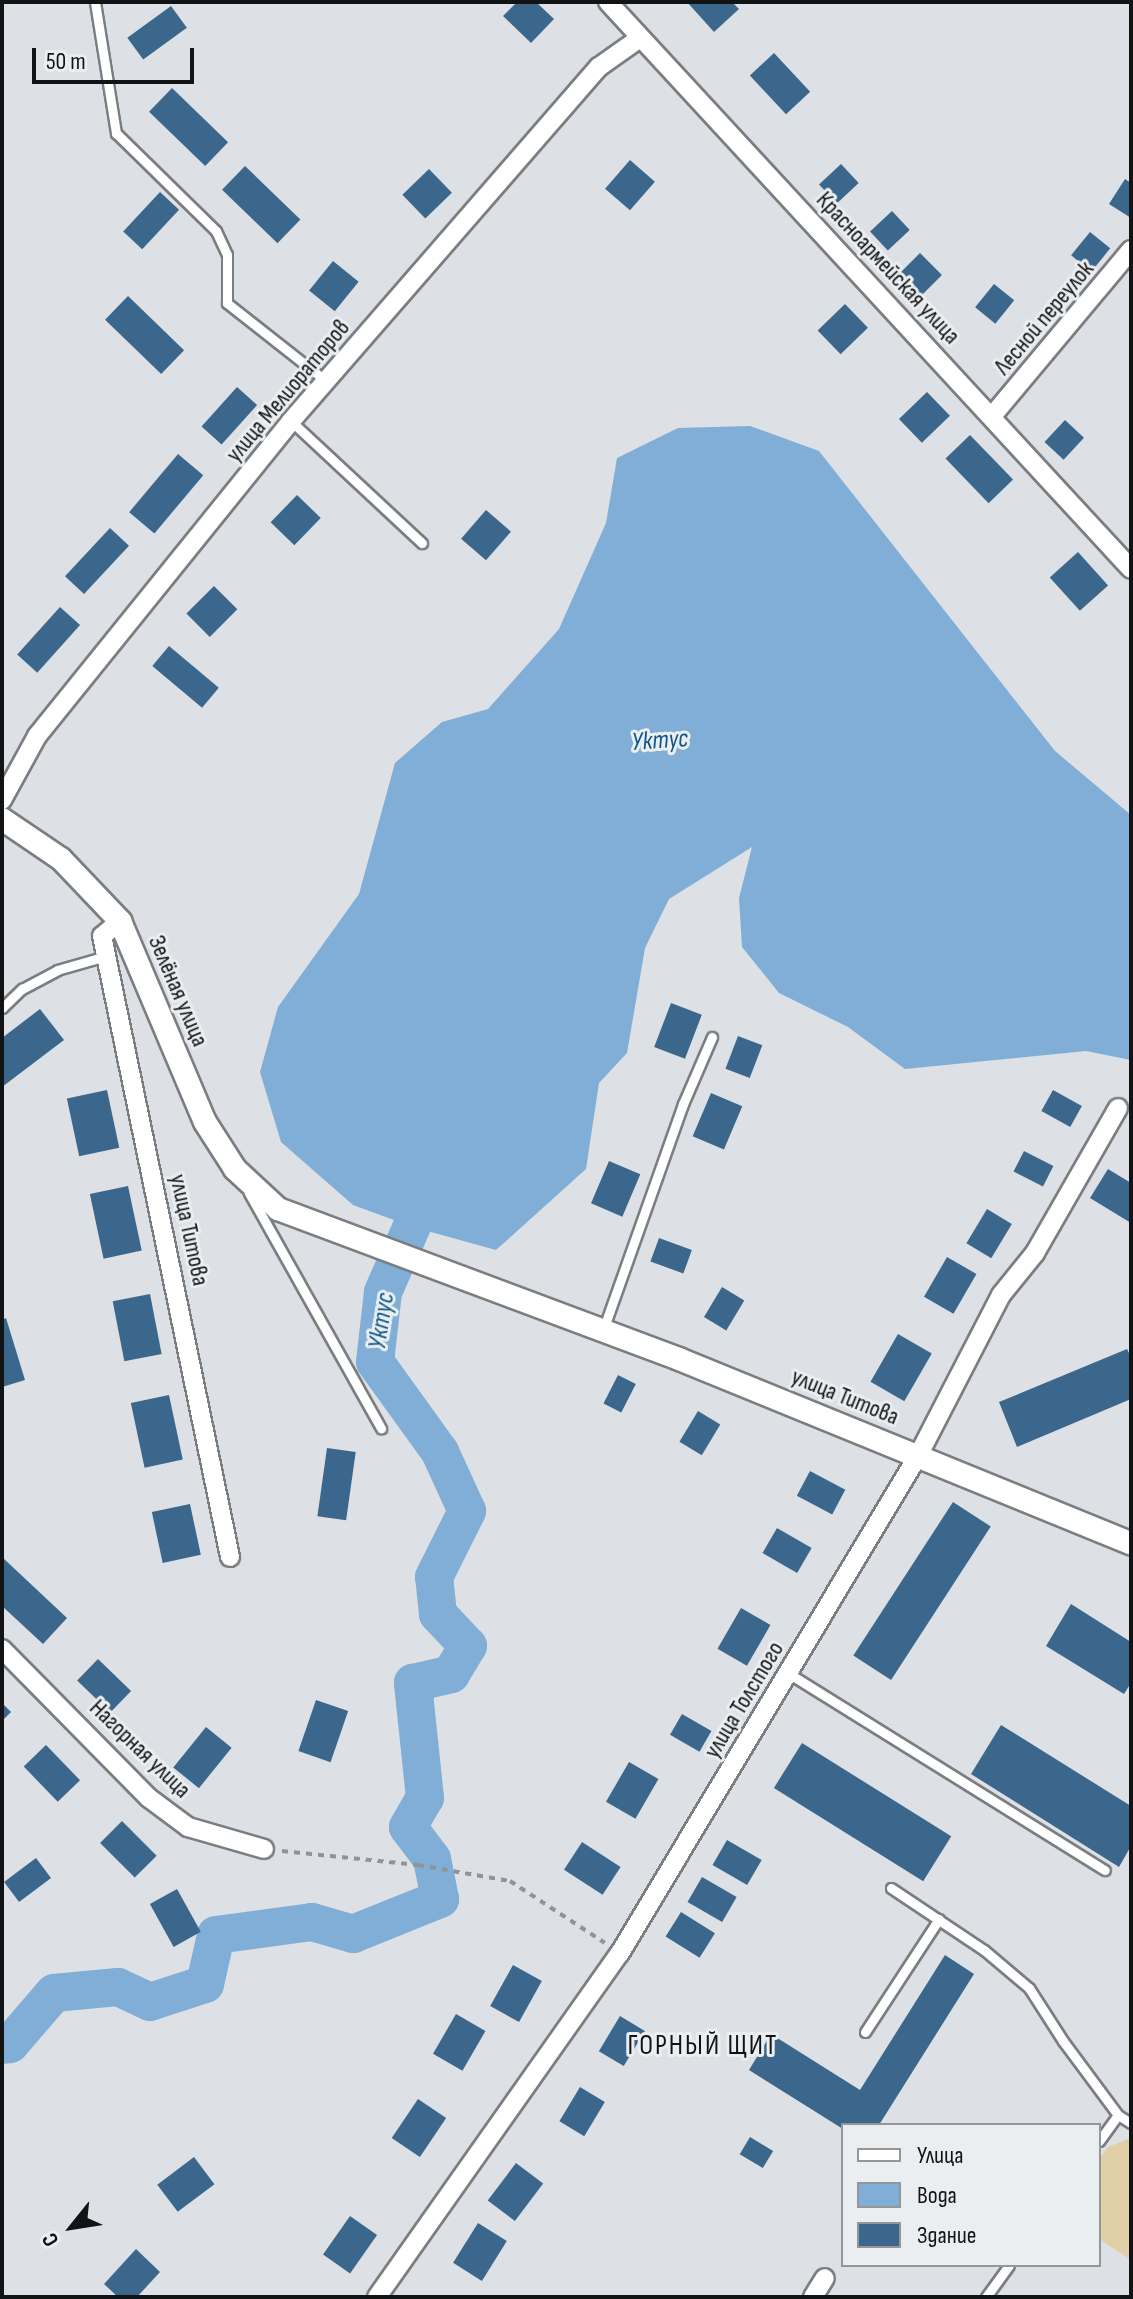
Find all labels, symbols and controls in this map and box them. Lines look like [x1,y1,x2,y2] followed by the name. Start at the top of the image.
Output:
[36,32,198,82] scale bar
[46,47,86,76] text: 50 m
[810,186,966,350] street label: Красноармейская улица
[988,255,1100,381] street label: Лесной переулок
[220,314,356,468] street label: улица Мелиораторов
[631,723,689,759] water label: Уктус
[142,931,214,1051] street label: Зелёная улица
[163,1172,215,1288] street label: улица Титова
[362,1291,402,1351] water label: Уктус
[787,1362,903,1432] street label: улица Титова
[698,1637,790,1763] street label: улица Толстого
[83,1694,197,1804] street label: Нагорная улица
[628,2029,778,2063] district label: ГОРНЫЙ ЩИТ
[841,2123,1101,2267] legend
[917,2141,963,2170] text: Улица
[917,2181,957,2210] text: Вода
[32,2187,112,2267] north arrow
[917,2221,976,2250] text: Здание
[36,2228,65,2251] text: С

